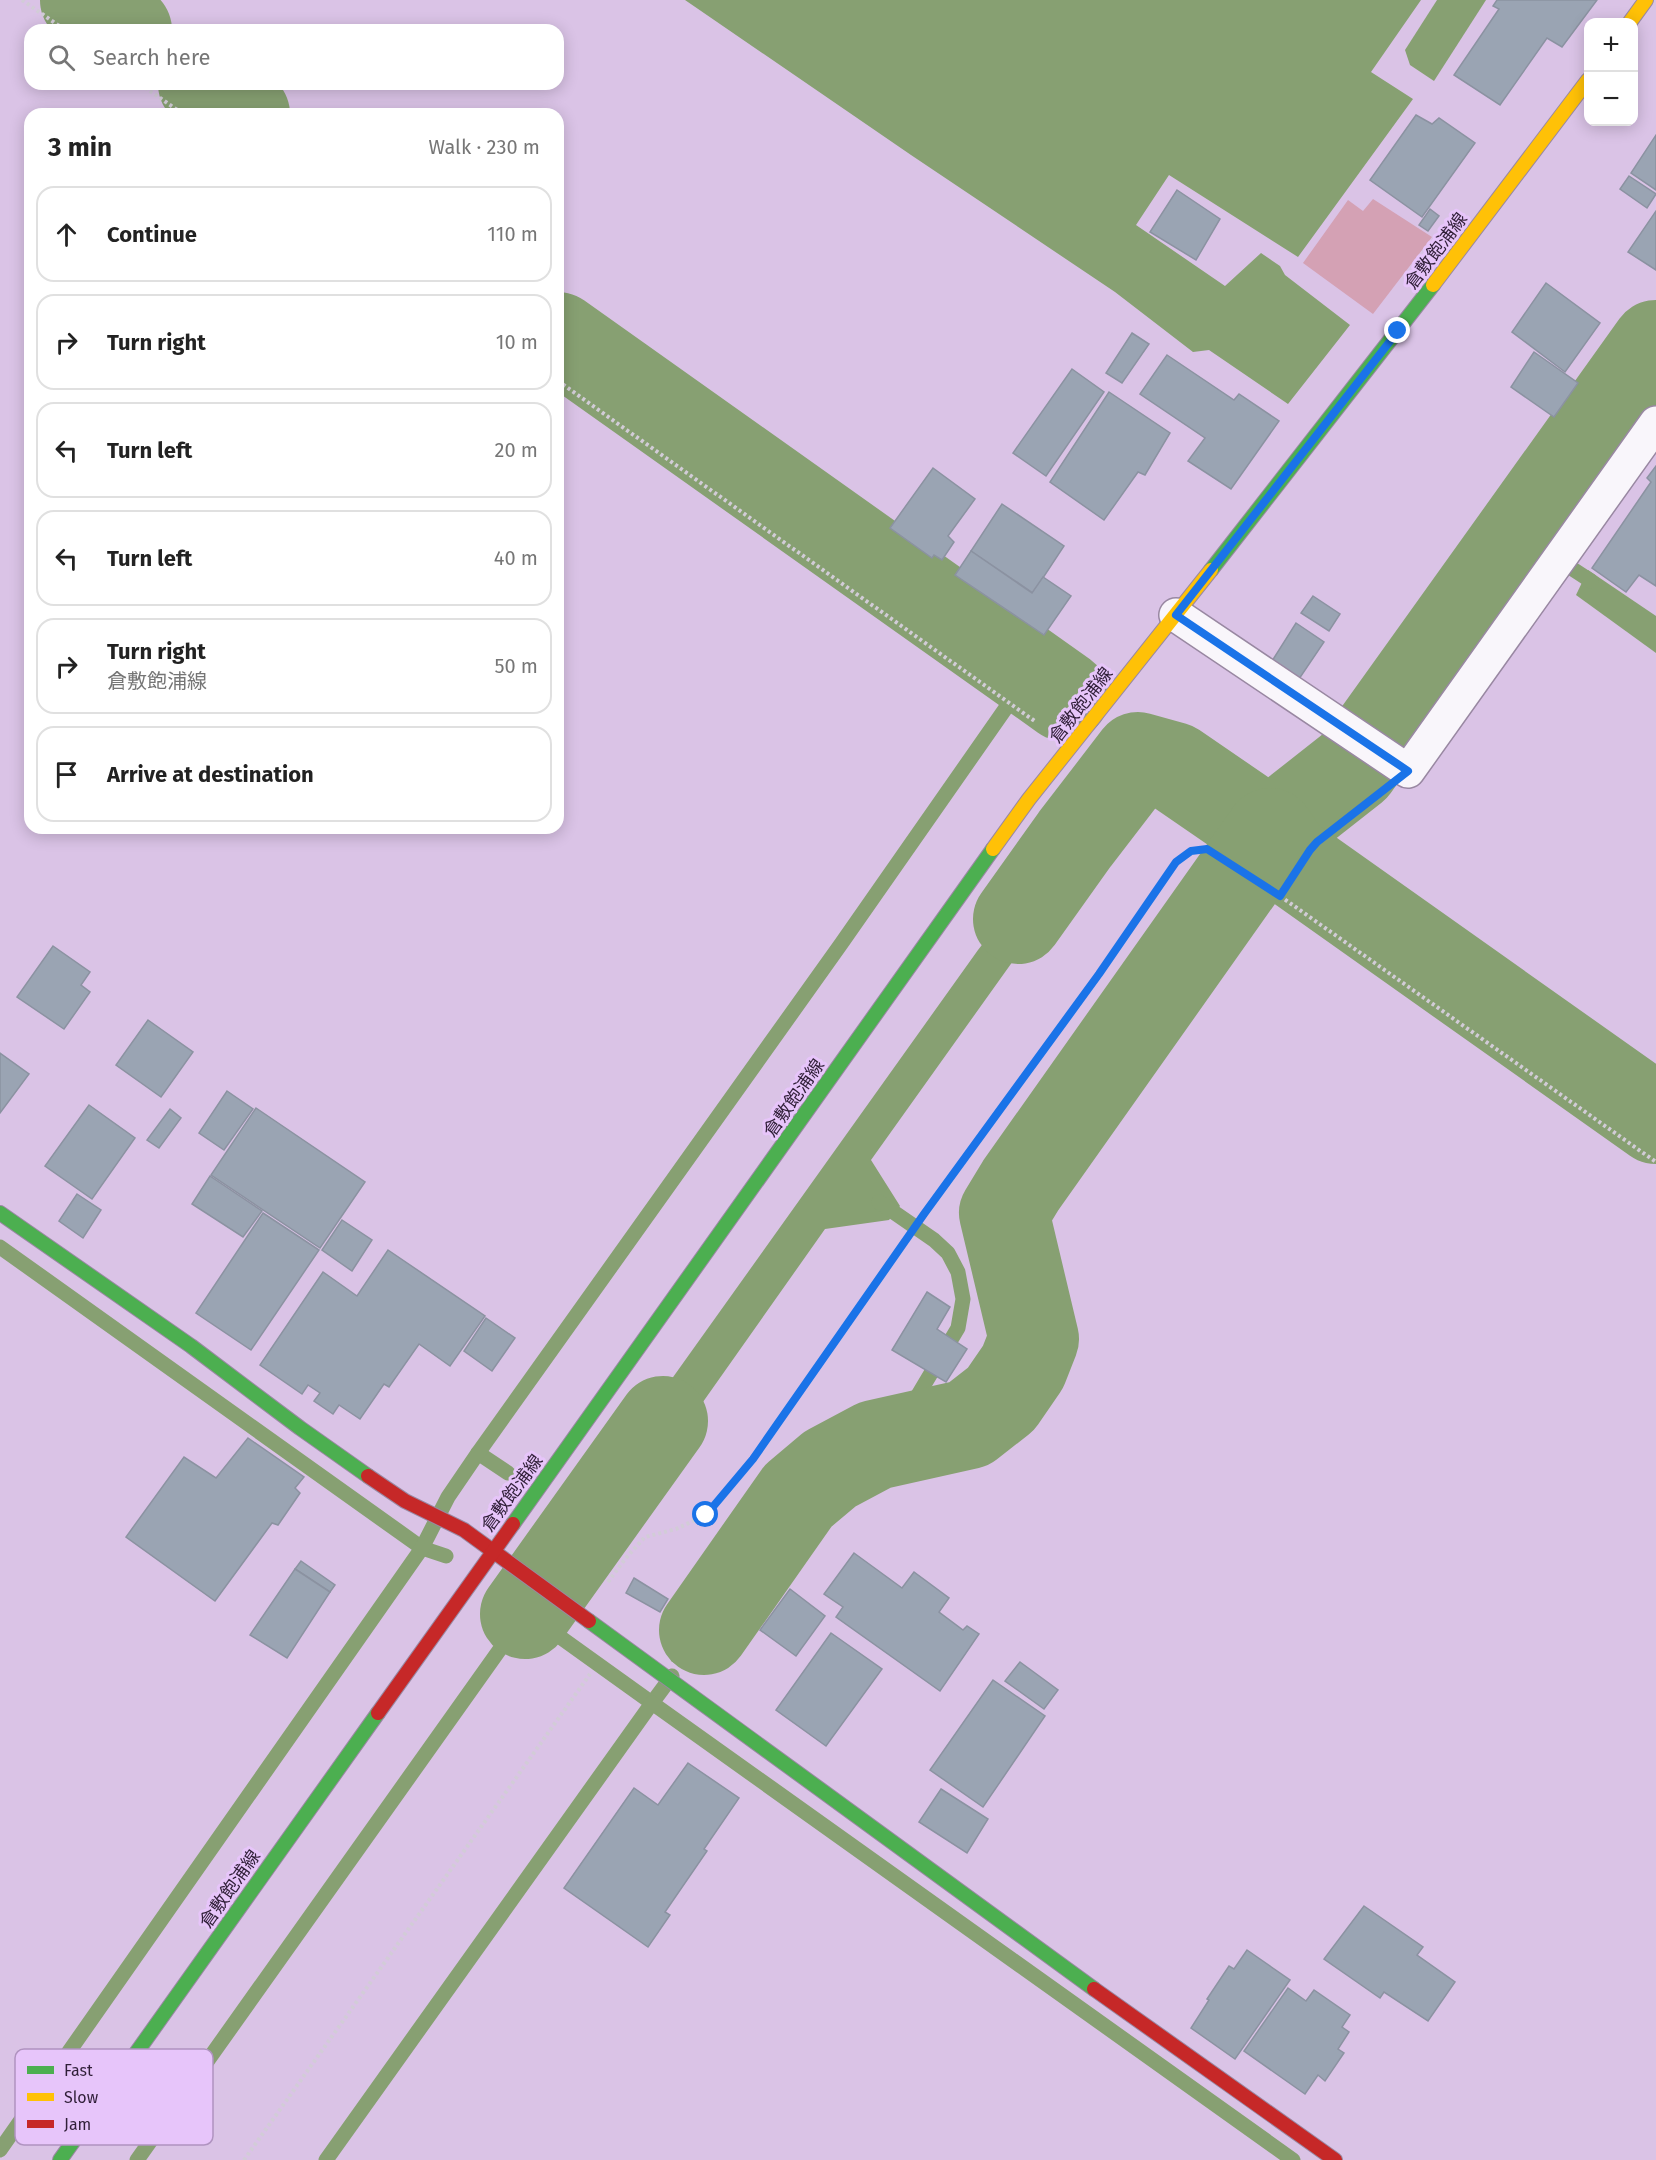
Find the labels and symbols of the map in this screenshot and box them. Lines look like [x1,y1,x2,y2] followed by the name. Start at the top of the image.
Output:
[1400,208,1472,294] street label: 倉敷飽浦線
[1384,317,1410,343] route end
[1045,663,1117,747] street label: 倉敷飽浦線
[759,1055,829,1141] street label: 倉敷飽浦線
[477,1450,547,1536] street label: 倉敷飽浦線
[692,1501,718,1527] route start
[195,1846,265,1932] street label: 倉敷飽浦線
[15,2049,213,2145] legend
[64,2061,93,2080] text: Fast
[64,2088,99,2107] text: Slow
[64,2115,91,2134] text: Jam

